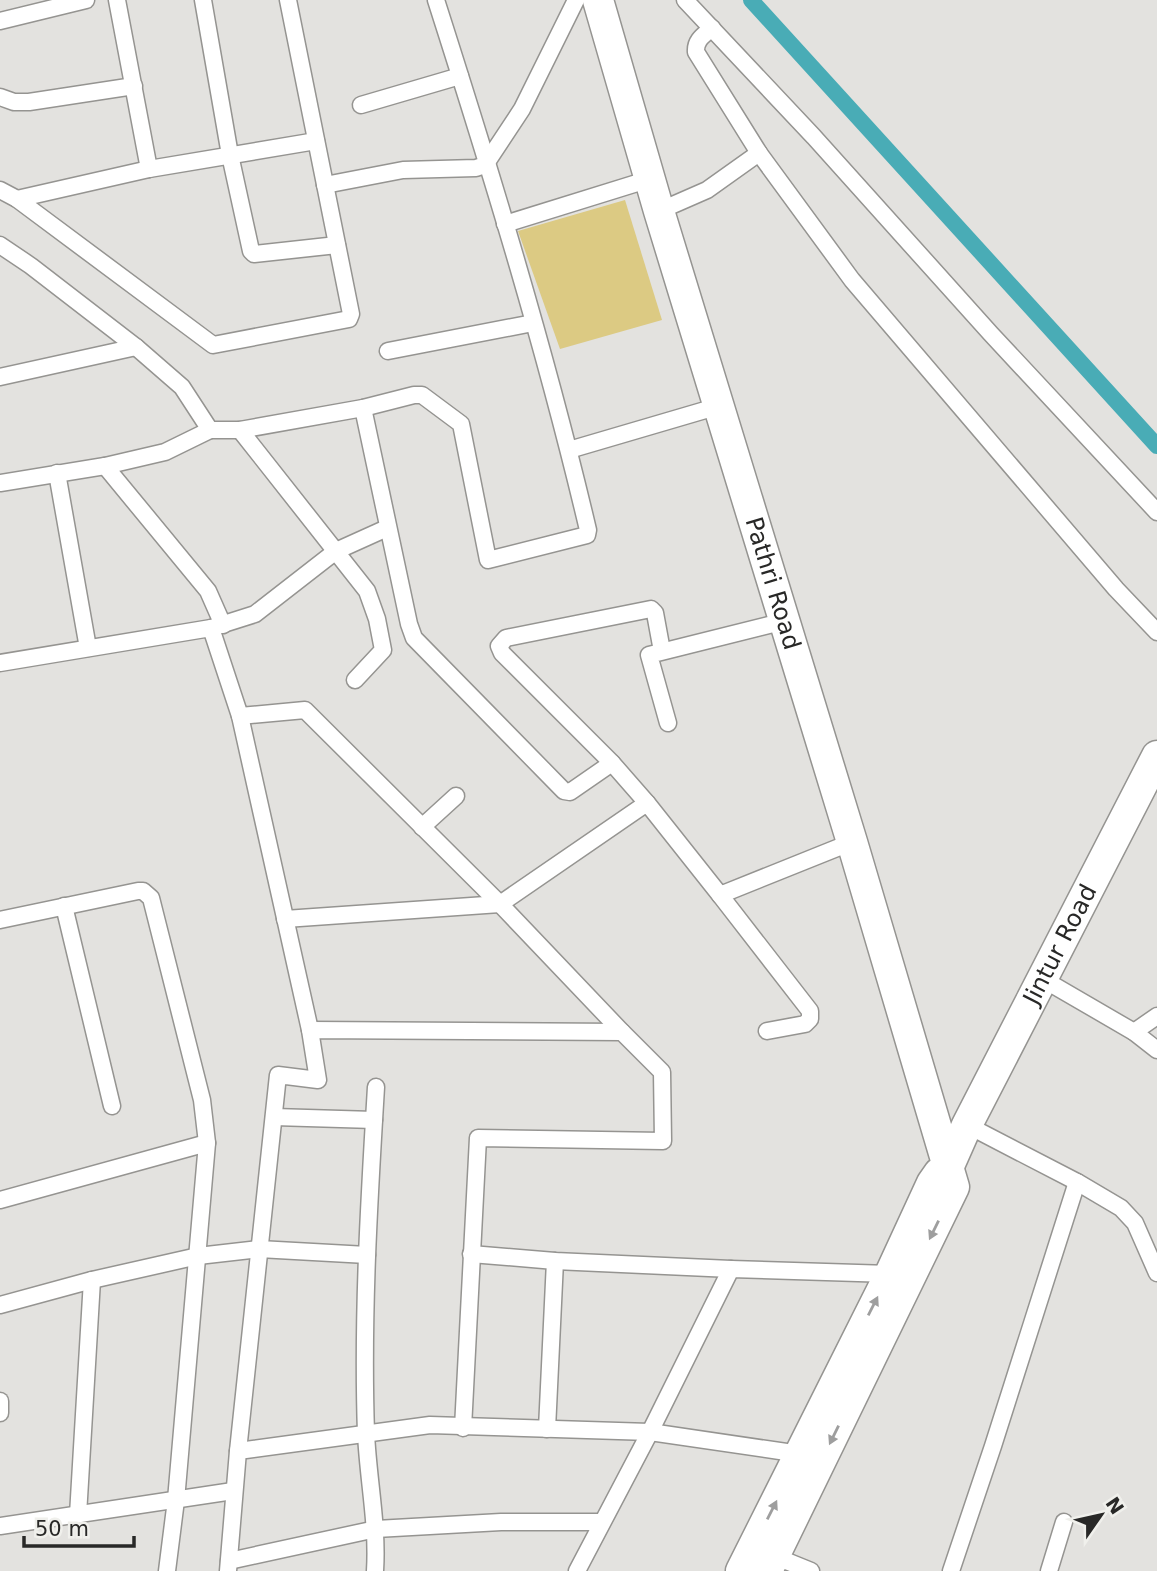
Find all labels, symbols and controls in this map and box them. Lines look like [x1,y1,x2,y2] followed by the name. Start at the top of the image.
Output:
[739,514,806,653] street label: Pathri Road
[1016,880,1102,1011] street label: Jintur Road
[928,1220,939,1240] one-way arrow
[868,1296,879,1316] one-way arrow
[828,1425,839,1445] one-way arrow
[1066,1480,1136,1550] north arrow
[1102,1493,1129,1518] text: N
[766,1500,777,1520] one-way arrow
[24,1504,135,1548] scale bar
[35,1517,89,1541] text: 50 m

